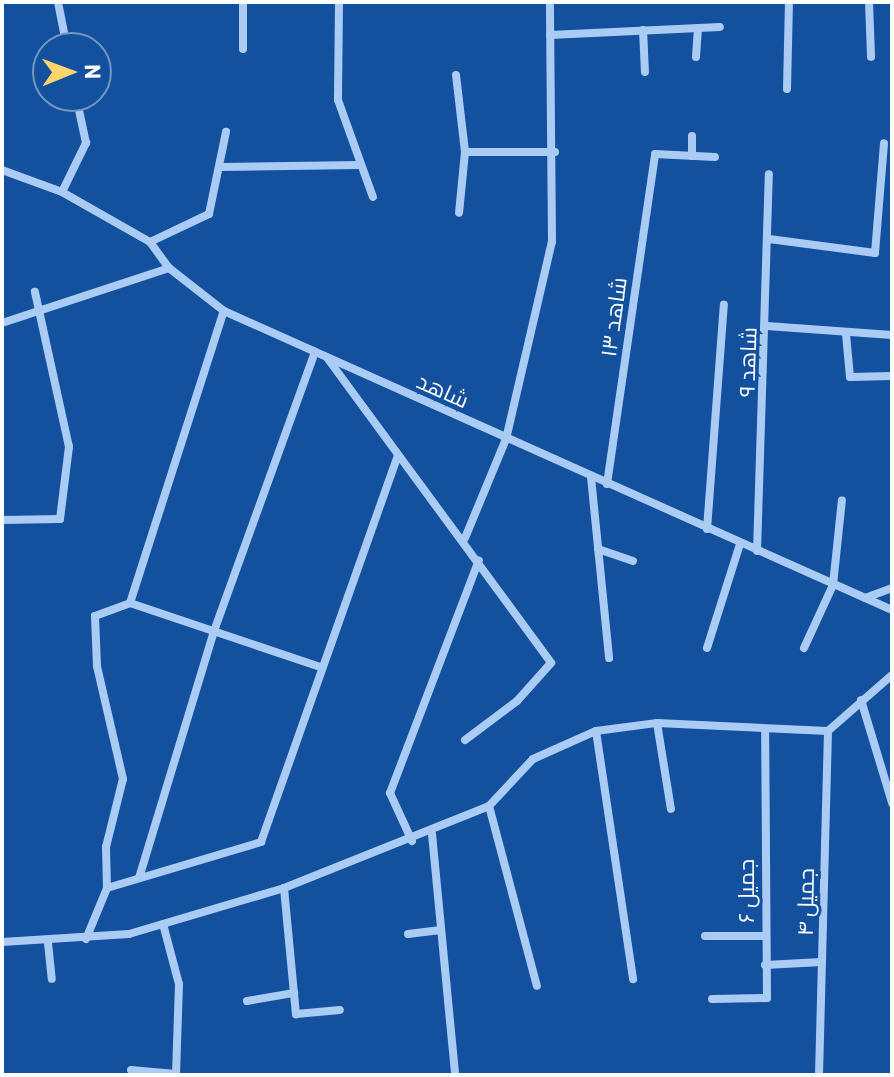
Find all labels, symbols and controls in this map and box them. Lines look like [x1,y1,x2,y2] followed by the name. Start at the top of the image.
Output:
[32,32,112,112] north arrow
[81,64,107,79] text: N
[594,276,632,358] street label: شاهد ۱۳
[733,327,761,397] street label: شاهد ۹
[413,367,473,413] street label: شاهد
[733,859,759,923] street label: جمیل ۶
[791,868,819,936] street label: جمیل ۴

